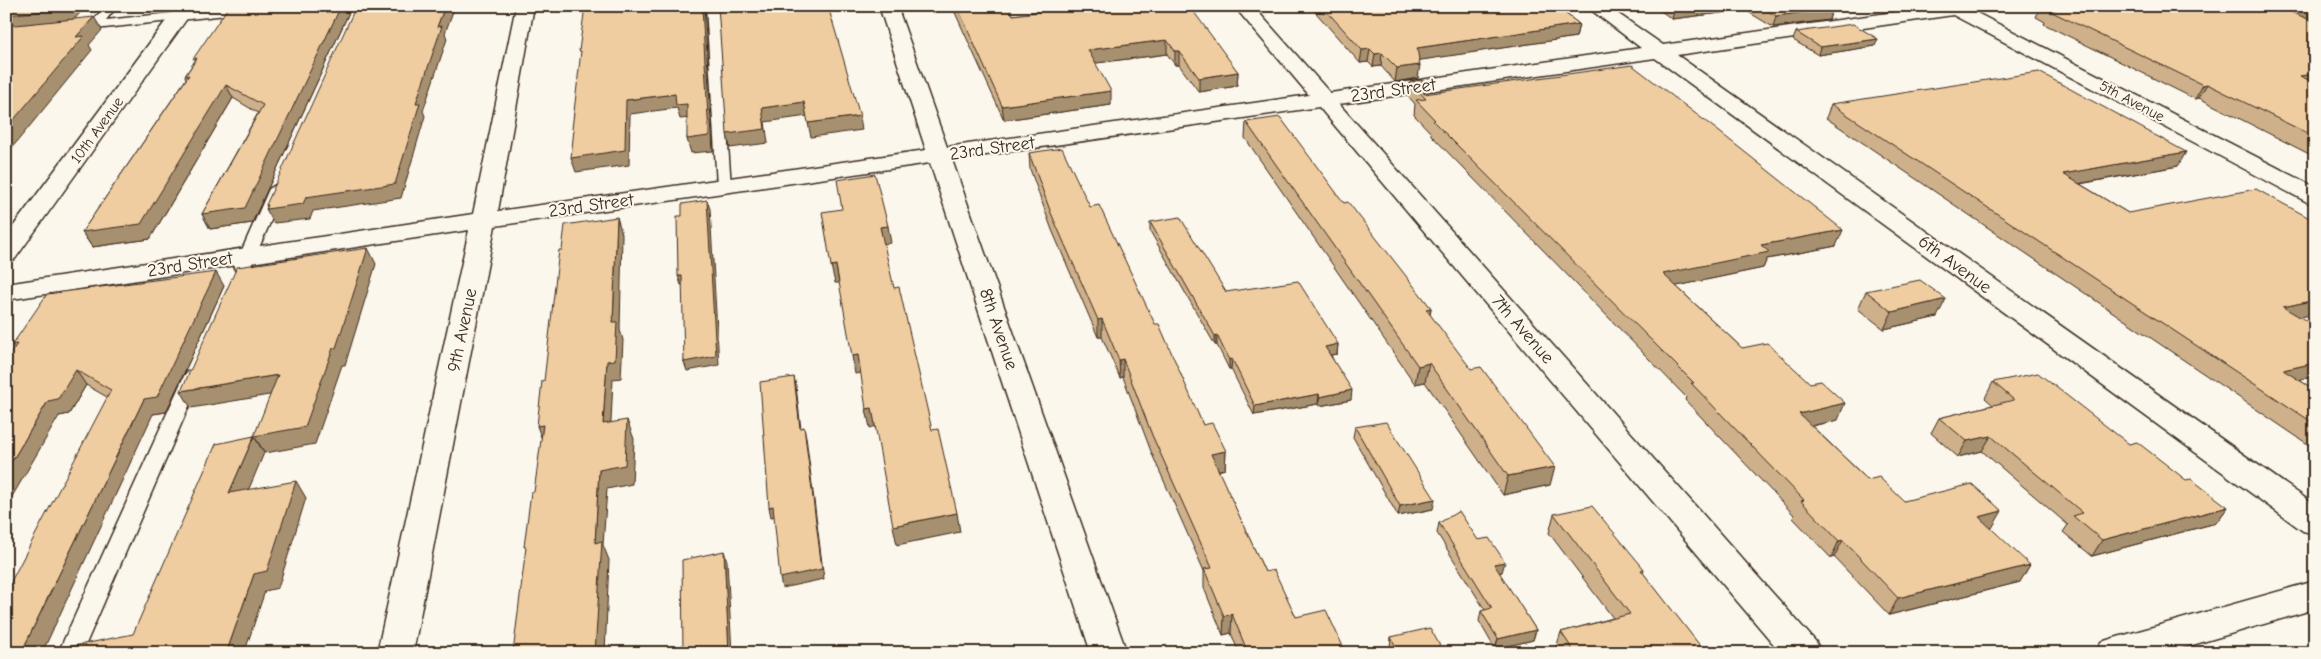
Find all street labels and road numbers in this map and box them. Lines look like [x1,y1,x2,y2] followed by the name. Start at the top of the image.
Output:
[1349,74,1438,107] street label: 23rd Street
[2096,76,2168,126] street label: 5th Avenue
[67,93,128,167] street label: 10th Avenue
[948,132,1037,165] street label: 23rd Street
[547,189,636,222] street label: 23rd Street
[1914,231,1995,298] street label: 6th Avenue
[146,247,235,282] street label: 23rd Street
[443,286,482,374] street label: 9th Avenue
[975,286,1022,373] street label: 8th Avenue
[1487,291,1558,368] street label: 7th Avenue

